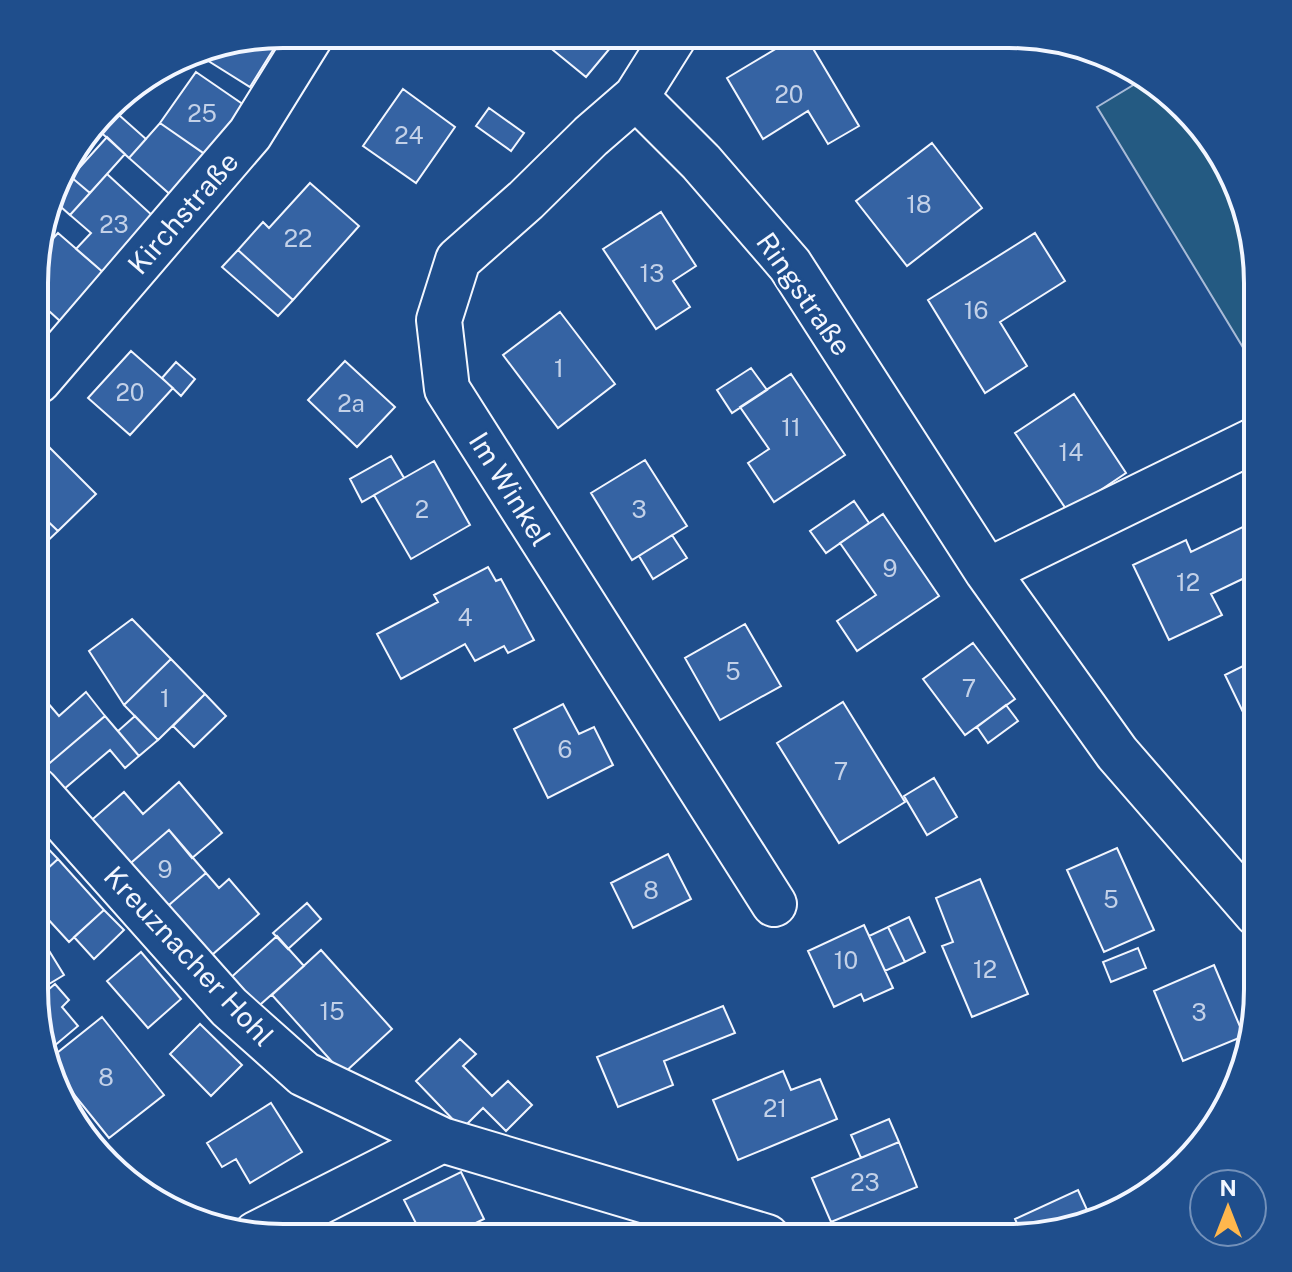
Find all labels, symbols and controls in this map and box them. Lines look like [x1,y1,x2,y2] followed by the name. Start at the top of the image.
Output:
[775,80,804,108] house number: 20
[187,99,217,127] house number: 25
[394,121,424,149] house number: 24
[121,145,245,280] street label: Kirchstraße
[906,190,932,218] house number: 18
[99,210,129,238] house number: 23
[284,224,312,252] house number: 22
[750,226,859,361] street label: Ringstraße
[640,259,664,287] house number: 13
[964,296,988,324] house number: 16
[554,354,564,382] house number: 1
[116,378,145,406] house number: 20
[337,389,365,417] house number: 2a
[781,413,801,441] house number: 11
[463,426,558,552] street label: Im Winkel
[1059,438,1083,466] house number: 14
[415,495,429,523] house number: 2
[631,495,647,523] house number: 3
[883,554,898,582] house number: 9
[1176,568,1200,596] house number: 12
[457,603,473,631] house number: 4
[725,657,741,685] house number: 5
[962,674,976,702] house number: 7
[160,684,170,712] house number: 1
[558,735,572,763] house number: 6
[834,757,848,785] house number: 7
[158,855,173,883] house number: 9
[98,859,281,1052] street label: Kreuznacher Hohl
[643,876,659,904] house number: 8
[1103,885,1119,913] house number: 5
[834,946,858,974] house number: 10
[973,955,997,983] house number: 12
[319,997,345,1025] house number: 15
[1191,998,1207,1026] house number: 3
[98,1063,114,1091] house number: 8
[763,1094,787,1122] house number: 21
[850,1168,880,1196] house number: 23
[1188,1168,1268,1248] north arrow
[1219,1175,1237,1201] text: N

